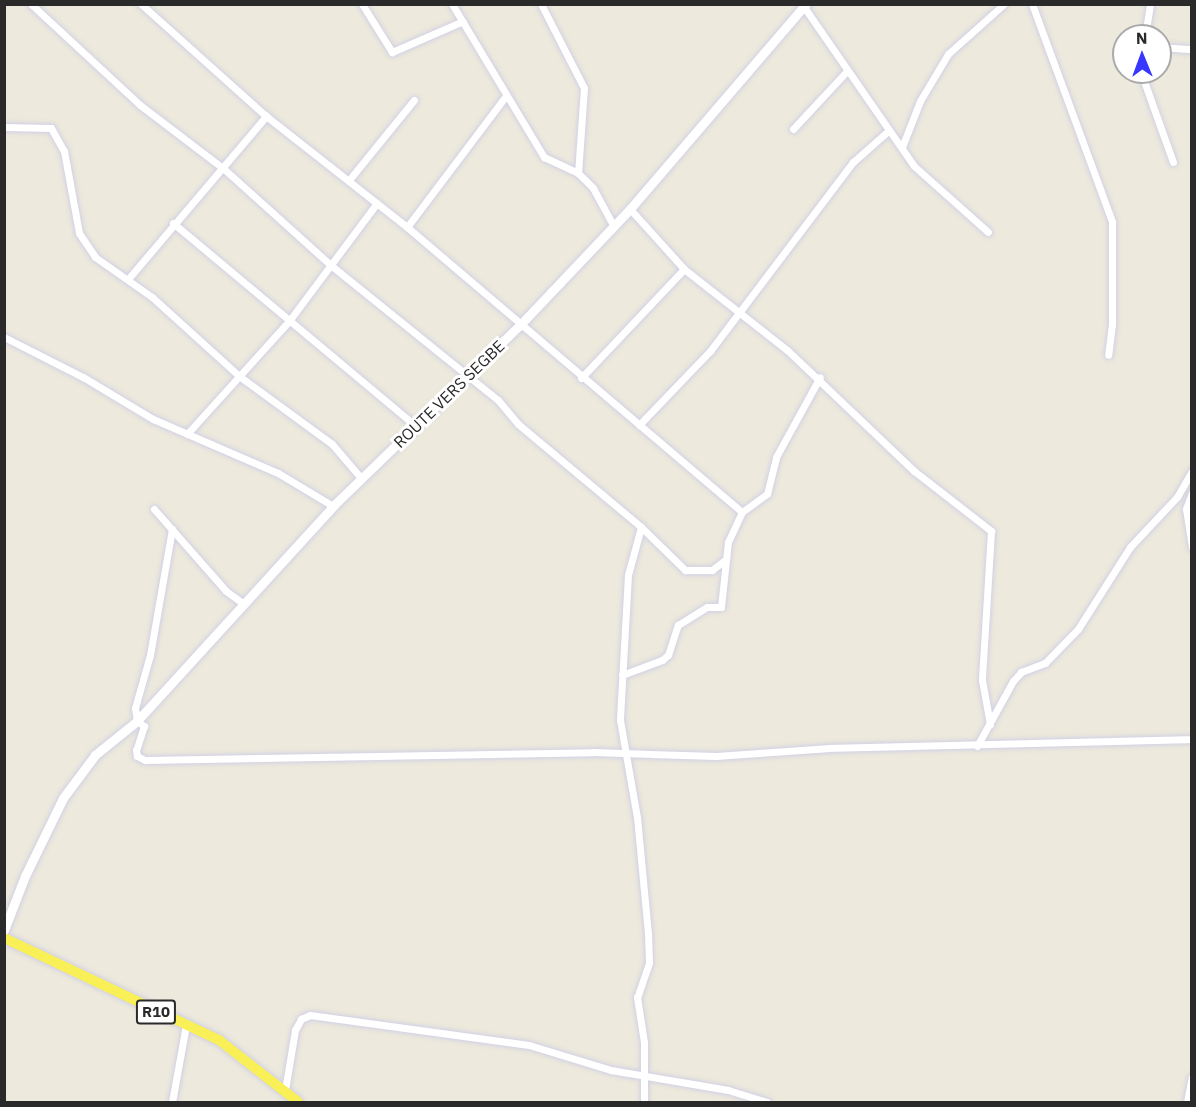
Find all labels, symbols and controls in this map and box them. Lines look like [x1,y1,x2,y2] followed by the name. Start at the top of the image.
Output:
[1112,24,1172,84] north arrow
[1136,28,1148,48] text: N
[390,336,508,452] street label: ROUTE VERS SEGBE
[135,1000,177,1024] road number: R10

